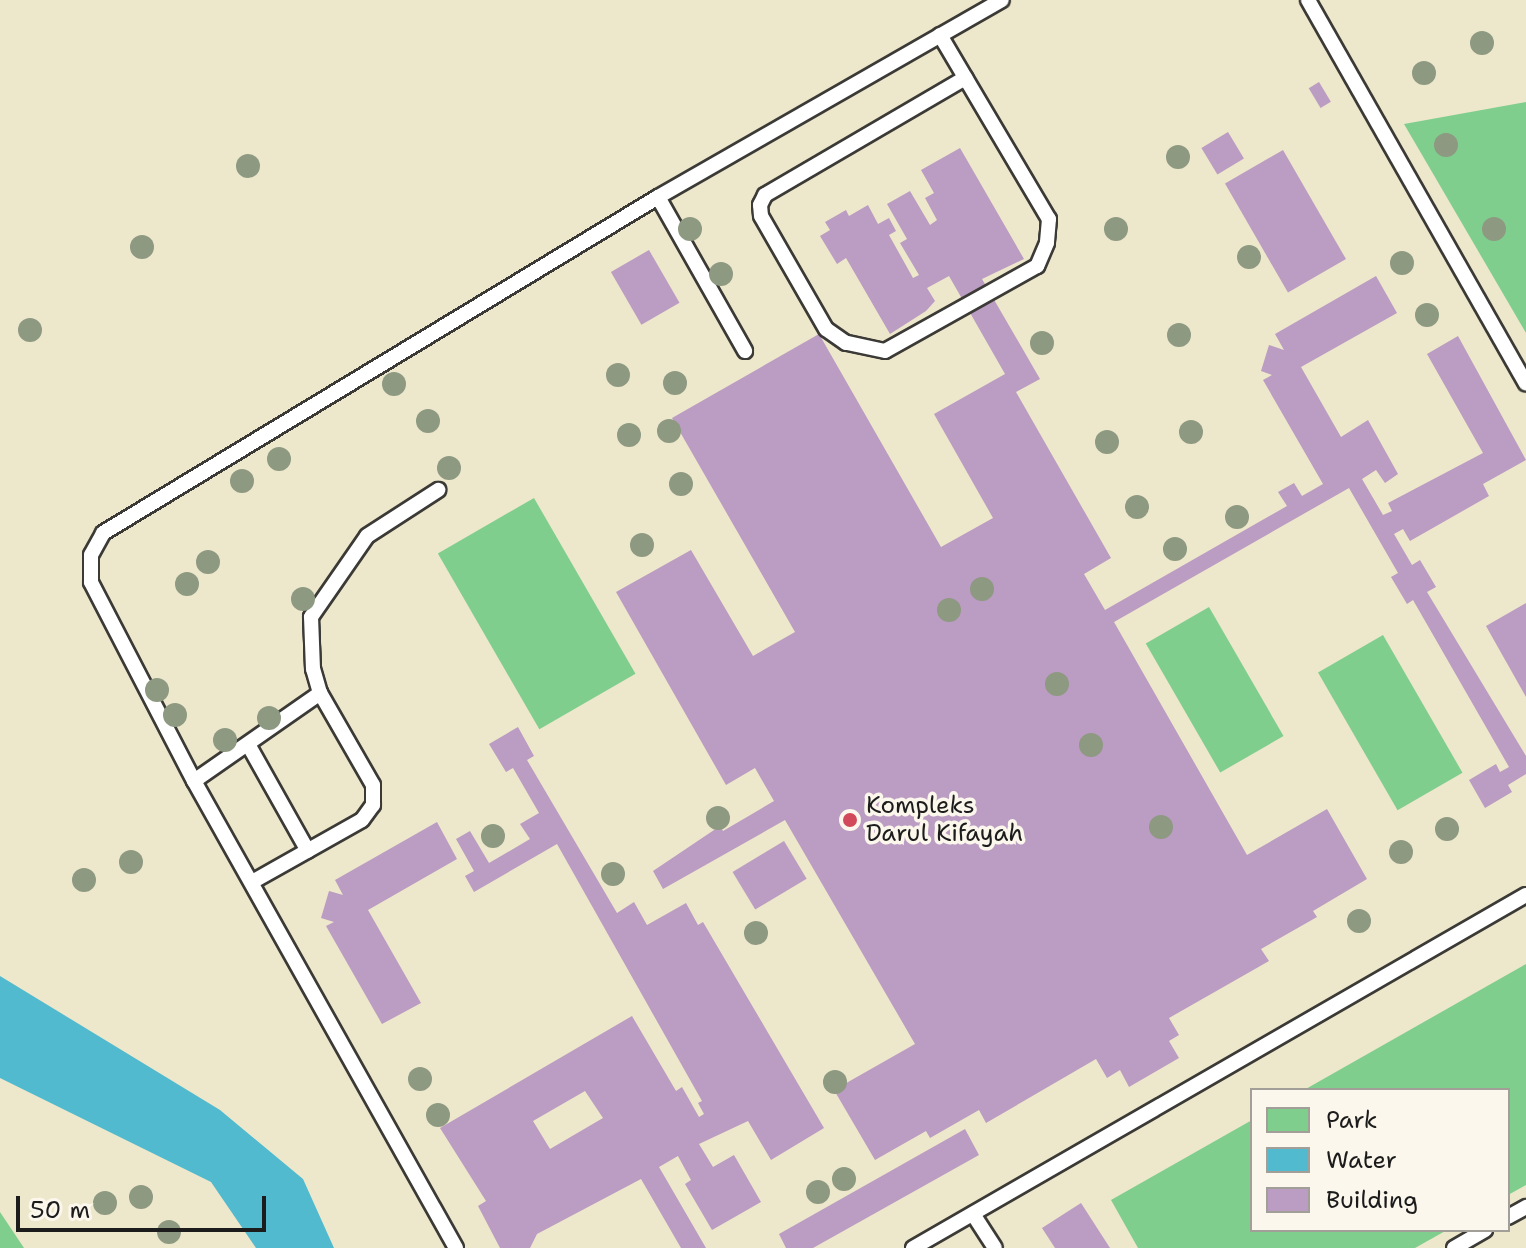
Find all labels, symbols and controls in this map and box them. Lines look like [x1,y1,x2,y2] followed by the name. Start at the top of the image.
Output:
[866,792,1023,848] place label: Kompleks Darul Kifayah
[841,811,859,829] marker: Kompleks Darul Kifayah
[1250,1088,1510,1232] legend
[1326,1104,1378,1136] text: Park
[1326,1144,1397,1176] text: Water
[20,1180,270,1230] scale bar
[1326,1184,1418,1216] text: Building
[30,1194,90,1226] text: 50 m

